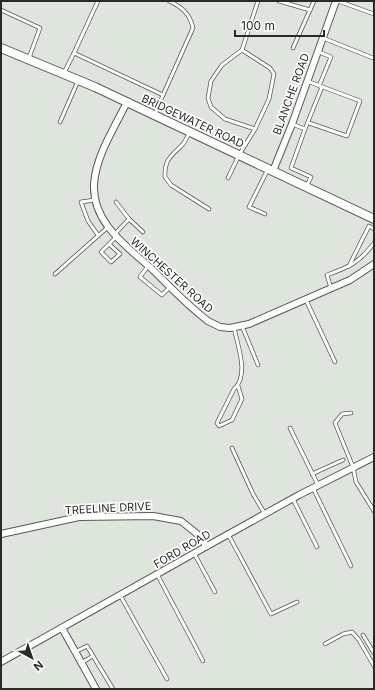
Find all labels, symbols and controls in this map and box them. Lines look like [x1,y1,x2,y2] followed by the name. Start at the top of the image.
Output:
[235,12,324,38] scale bar
[241,18,275,33] text: 100 m
[270,51,312,137] street label: BLANCHE ROAD
[140,91,246,151] street label: BRIDGEWATER ROAD
[128,234,216,316] street label: WINCHESTER ROAD
[64,499,152,517] street label: TREELINE DRIVE
[151,527,213,571] street label: FORD ROAD
[12,638,52,678] north arrow
[31,658,46,674] text: N

